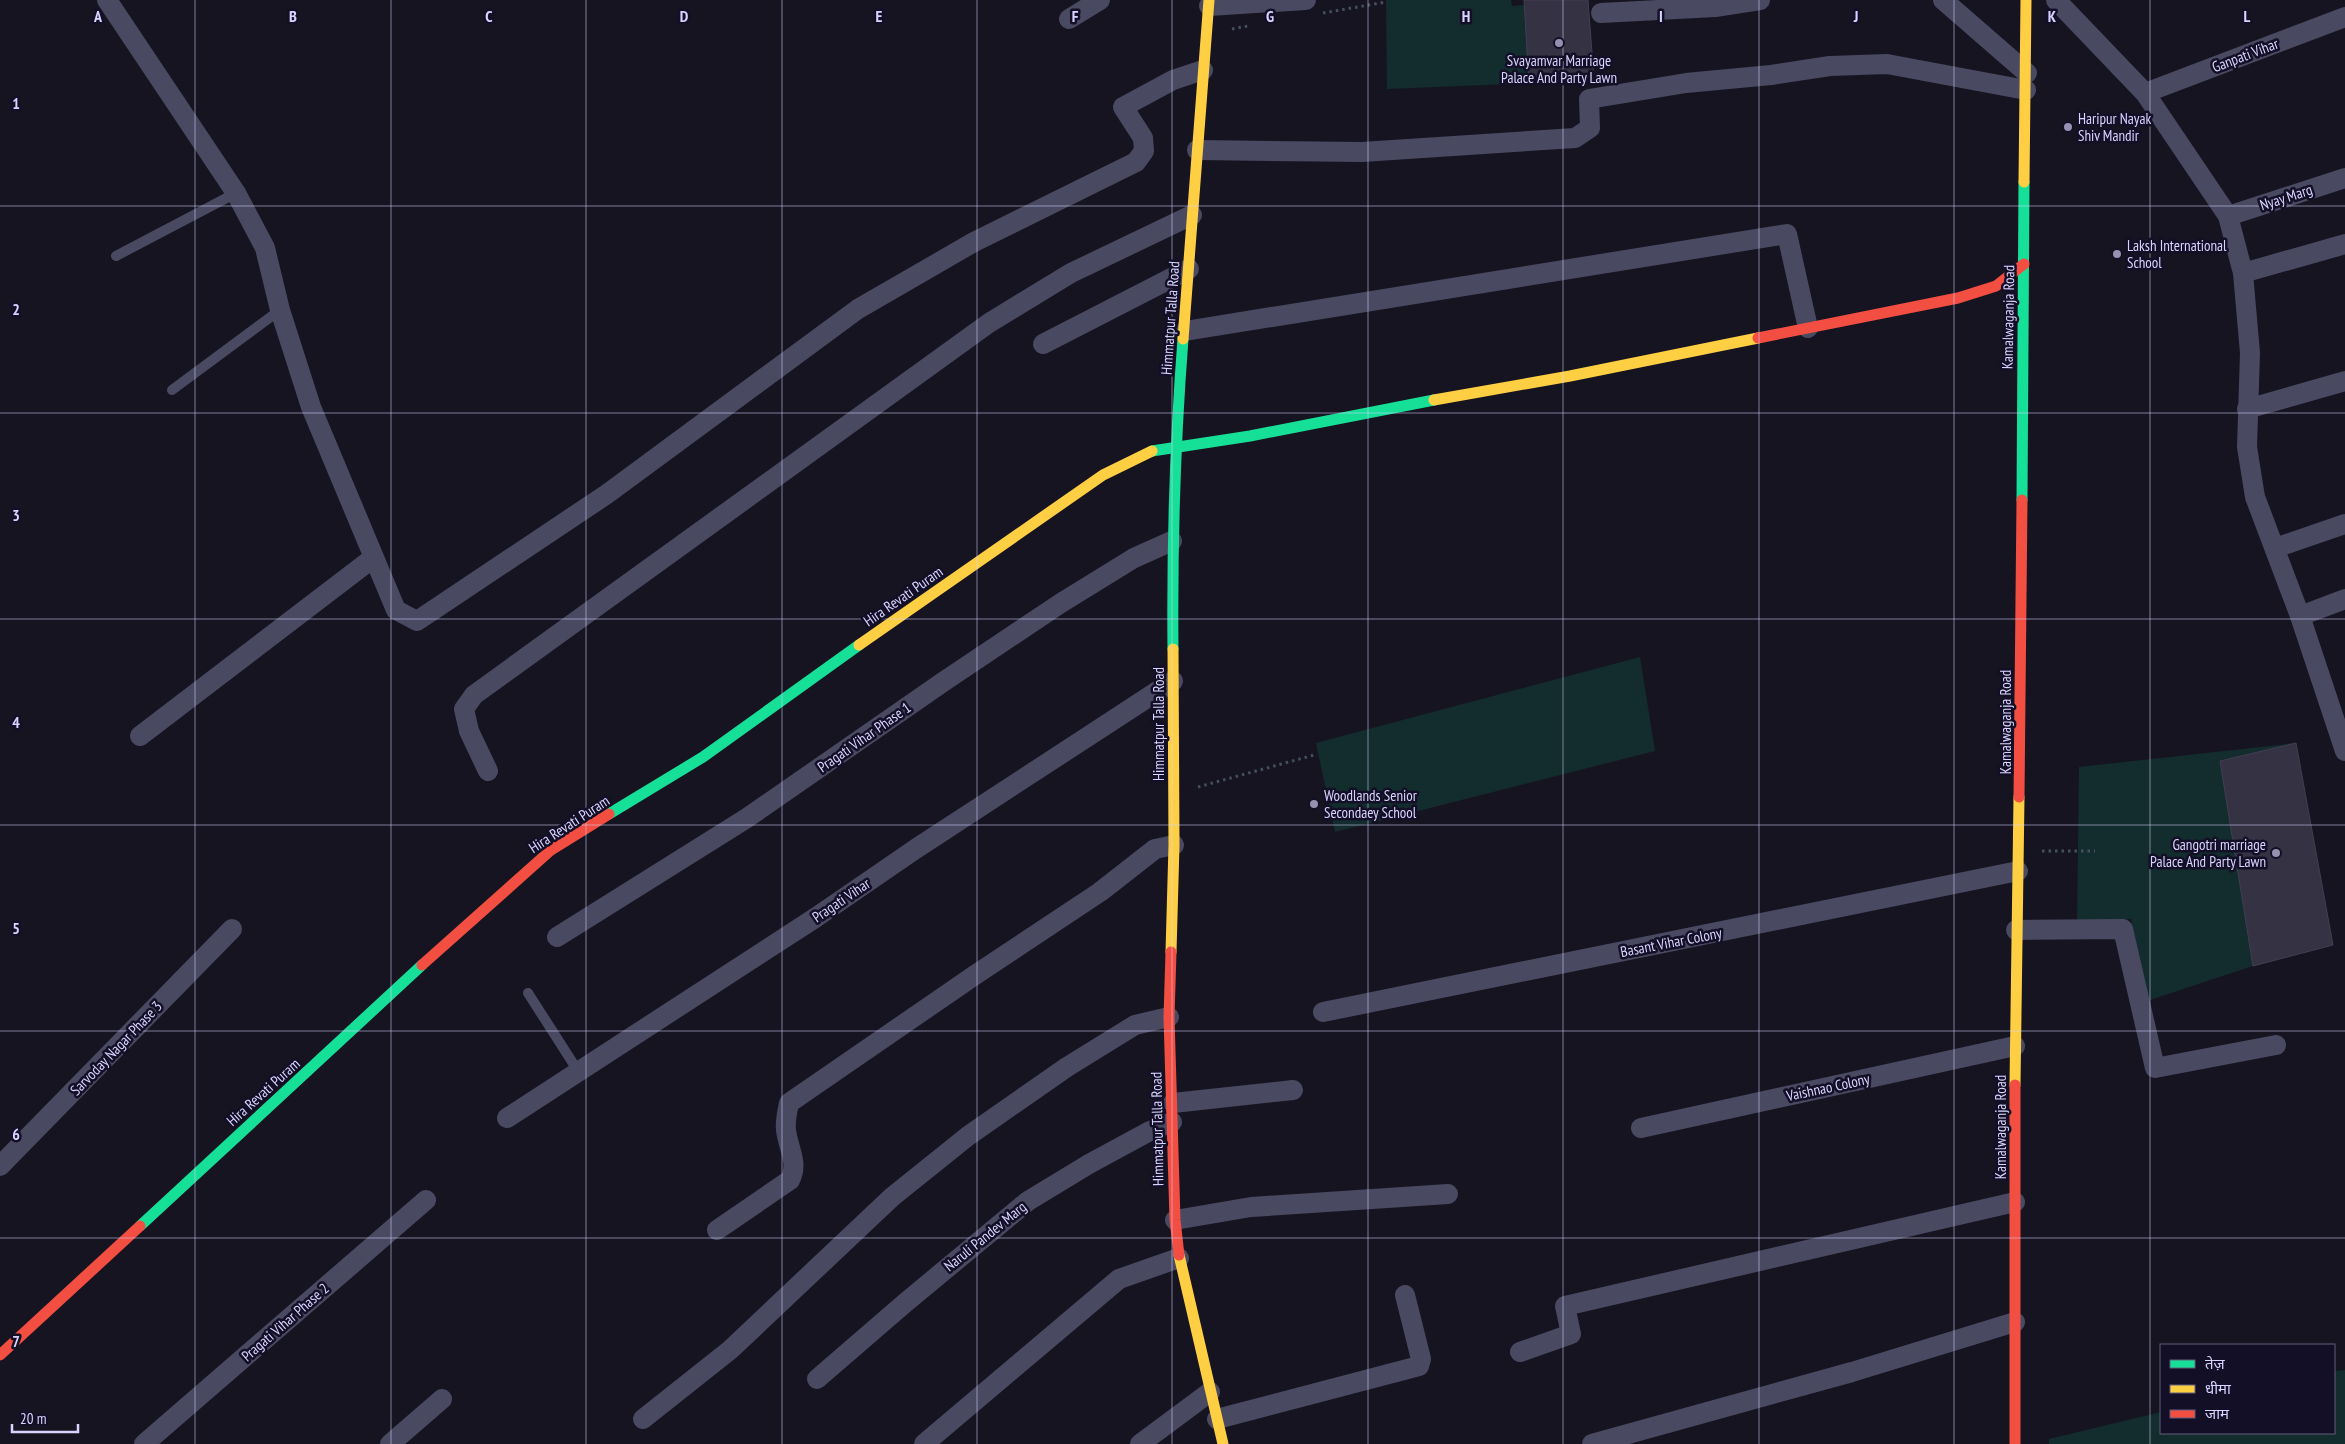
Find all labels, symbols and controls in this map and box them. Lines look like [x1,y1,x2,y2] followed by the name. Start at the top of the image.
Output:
[93,6,103,26] text: A
[289,6,297,26] text: B
[485,6,493,26] text: C
[680,6,689,26] text: D
[876,6,883,26] text: E
[1072,6,1079,26] text: F
[1266,6,1274,26] text: G
[1462,6,1470,26] text: H
[1659,6,1663,26] text: I
[1853,6,1858,26] text: J
[2048,6,2057,26] text: K
[2244,6,2251,26] text: L
[2209,33,2282,76] street label: Ganpati Vihar
[1553,37,1565,49] marker: Svayamvar Marriage Palace And Party Lawn
[1501,51,1617,87] place label: Svayamvar Marriage Palace And Party Lawn
[12,93,20,113] text: 1
[2078,109,2151,145] place label: Haripur Nayak Shiv Mandir
[2062,121,2074,133] marker: Haripur Nayak Shiv Mandir
[2257,180,2315,214] street label: Nyay Marg
[2127,236,2227,272] place label: Laksh International School
[2111,248,2123,260] marker: Laksh International School
[1157,260,1183,376] street label: Himmatpur Talla Road
[1998,265,2018,369] street label: Kamalwaganja Road
[12,299,20,319] text: 2
[12,505,20,525] text: 3
[860,562,946,630] street label: Hira Revati Puram
[1149,667,1168,781] street label: Himmatpur Talla Road
[1996,670,2015,774] street label: Kamalwaganja Road
[814,698,914,776] street label: Pragati Vihar Phase 1
[12,712,20,732] text: 4
[1324,786,1418,822] place label: Woodlands Senior Secondaey School
[525,791,613,857] street label: Hira Revati Puram
[1308,798,1320,810] marker: Woodlands Senior Secondaey School
[2150,835,2266,871] place label: Gangotri marriage Palace And Party Lawn
[2270,847,2282,859] marker: Gangotri marriage Palace And Party Lawn
[808,873,874,926] street label: Pragati Vihar
[12,918,20,938] text: 5
[1619,923,1724,961] street label: Basant Vihar Colony
[66,997,166,1099] street label: Sarvoday Nagar Phase 3
[222,1054,304,1130] street label: Hira Revati Puram
[1784,1069,1872,1105] street label: Vaishnao Colony
[1147,1072,1167,1186] street label: Himmatpur Talla Road
[1991,1075,2010,1179] street label: Kamalwaganja Road
[12,1124,20,1144] text: 6
[940,1197,1030,1275] street label: Naruli Pandev Marg
[237,1279,333,1365] street label: Pragati Vihar Phase 2
[12,1331,20,1351] text: 7
[2160,1344,2335,1434] legend
[2205,1354,2226,1373] text: तेज़
[2205,1379,2232,1398] text: धीमा
[12,1402,79,1434] scale bar
[2205,1404,2230,1423] text: जाम
[20,1409,46,1428] text: 20 m

